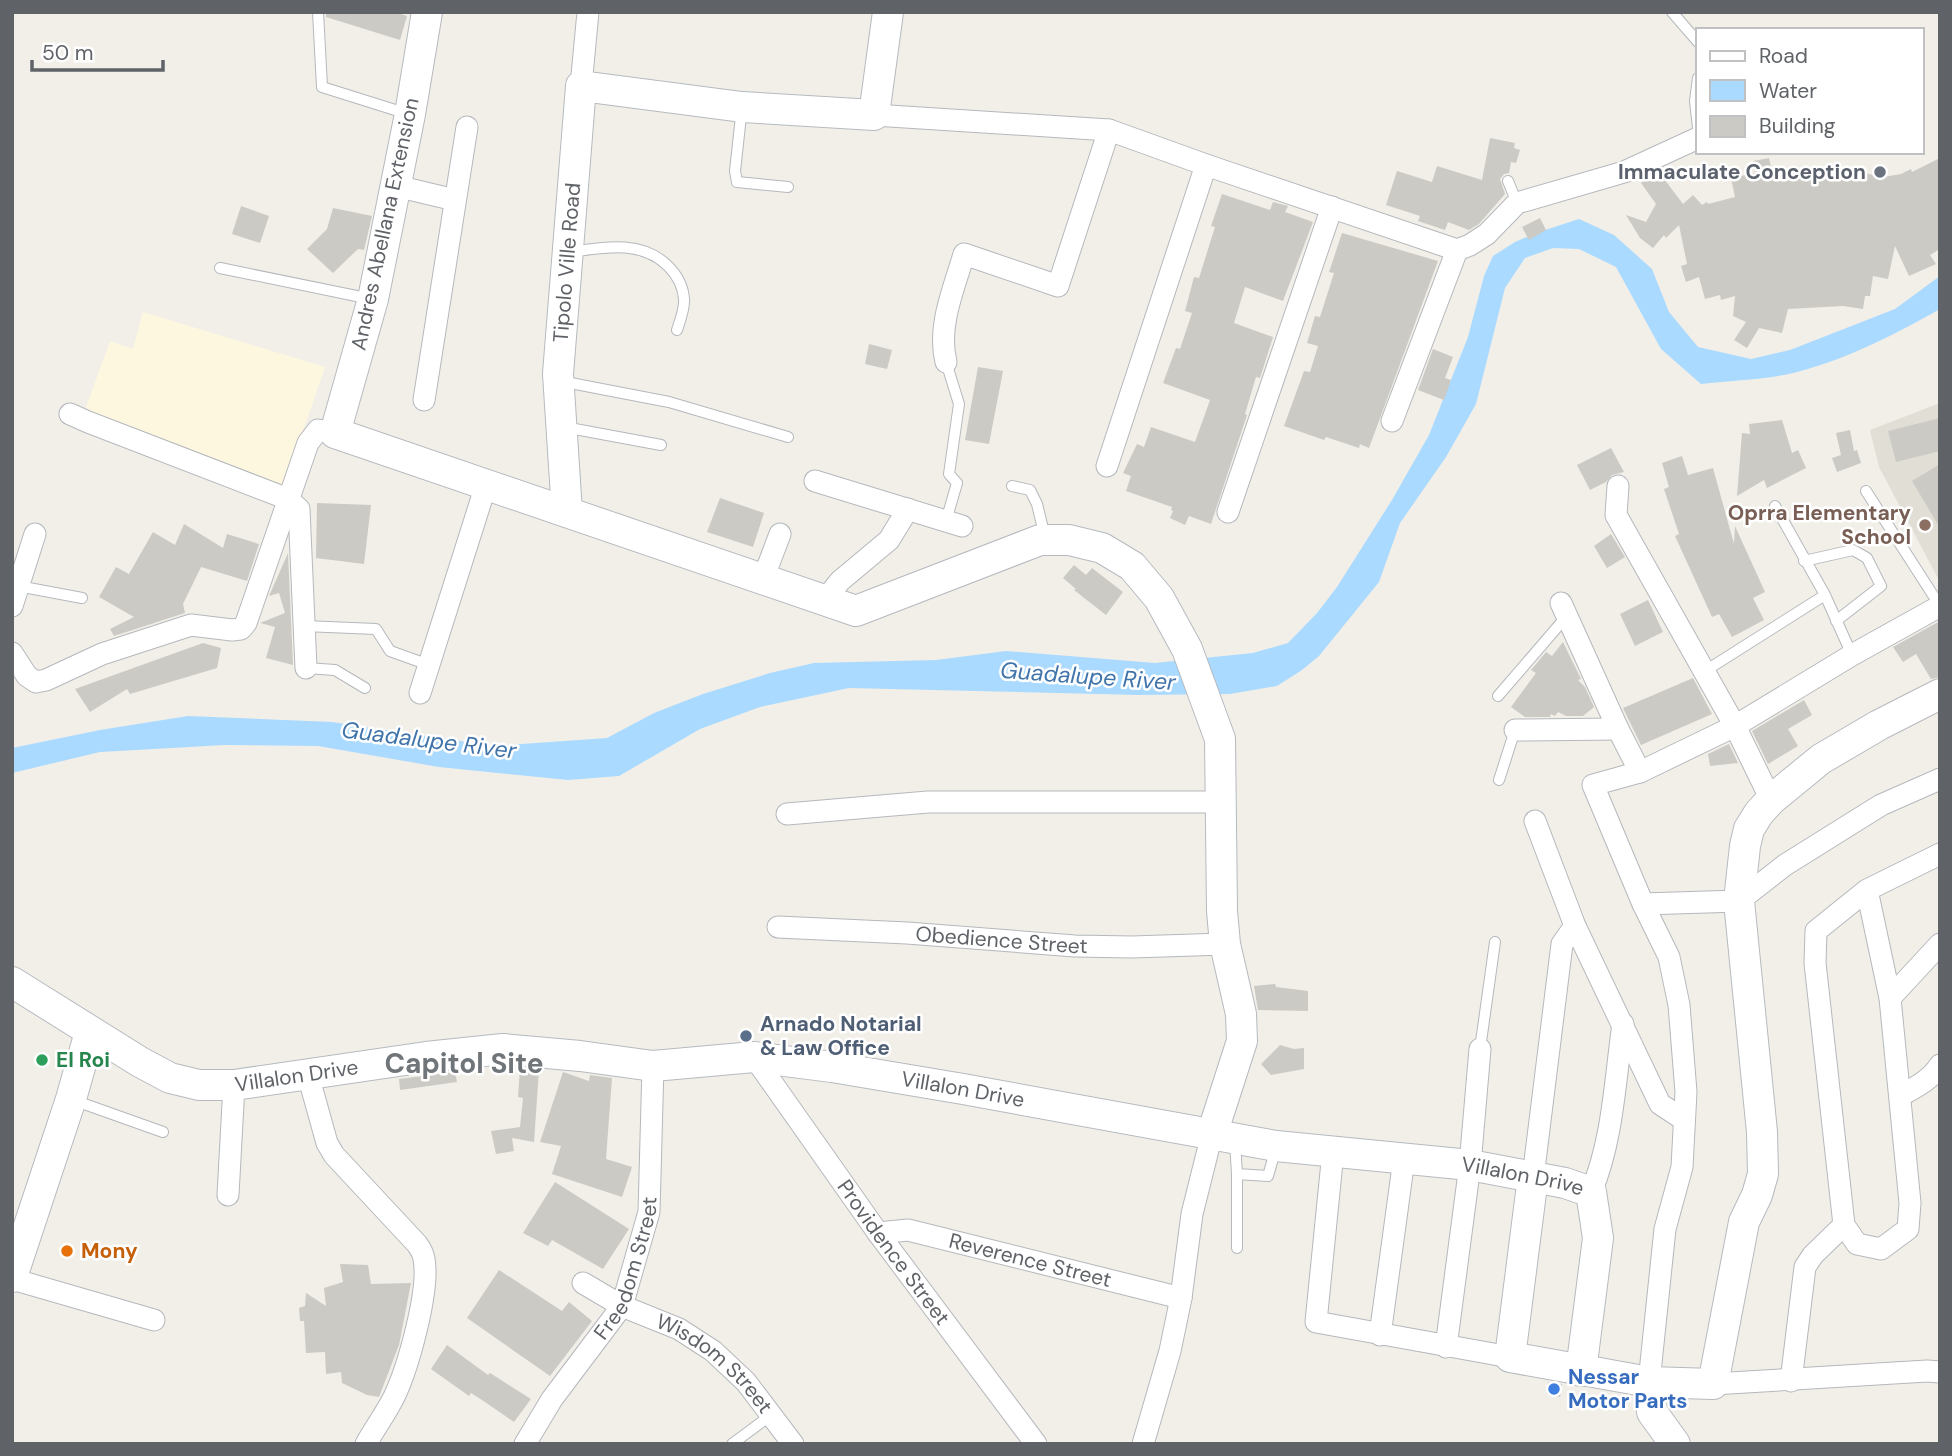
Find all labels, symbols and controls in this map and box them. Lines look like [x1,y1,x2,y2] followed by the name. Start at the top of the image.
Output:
[32,28,163,72] scale bar
[1696,28,1924,154] legend
[42,39,93,67] text: 50 m
[1759,42,1808,70] text: Road
[1759,77,1817,105] text: Water
[345,95,425,353] street label: Andres Abellana Extension
[1759,112,1836,140] text: Building
[1618,158,1866,186] place label: Immaculate Conception
[1872,164,1888,180] marker: Immaculate Conception
[547,182,587,344] street label: Tipolo Ville Road
[1728,499,1911,551] place label: Oprra Elementary School
[1917,517,1933,533] marker: Oprra Elementary School
[999,655,1178,697] water label: Guadalupe River
[340,714,519,766] water label: Guadalupe River
[914,920,1088,960] street label: Obedience Street
[760,1010,922,1062] place label: Arnado Notarial & Law Office
[738,1028,754,1044] marker: Arnado Notarial & Law Office
[384,1045,544,1082] district label: Capitol Site
[56,1046,110,1074] place label: El Roi
[34,1052,50,1068] marker: El Roi
[233,1053,360,1099] street label: Villalon Drive
[899,1065,1027,1114] street label: Villalon Drive
[1460,1150,1588,1203] street label: Villalon Drive
[831,1174,956,1331] street label: Providence Street
[587,1196,663,1345] street label: Freedom Street
[946,1227,1114,1294] street label: Reverence Street
[81,1237,138,1265] place label: Mony
[59,1243,75,1259] marker: Mony
[652,1307,779,1419] street label: Wisdom Street
[1568,1363,1688,1415] place label: Nessar Motor Parts
[1546,1381,1562,1397] marker: Nessar Motor Parts

